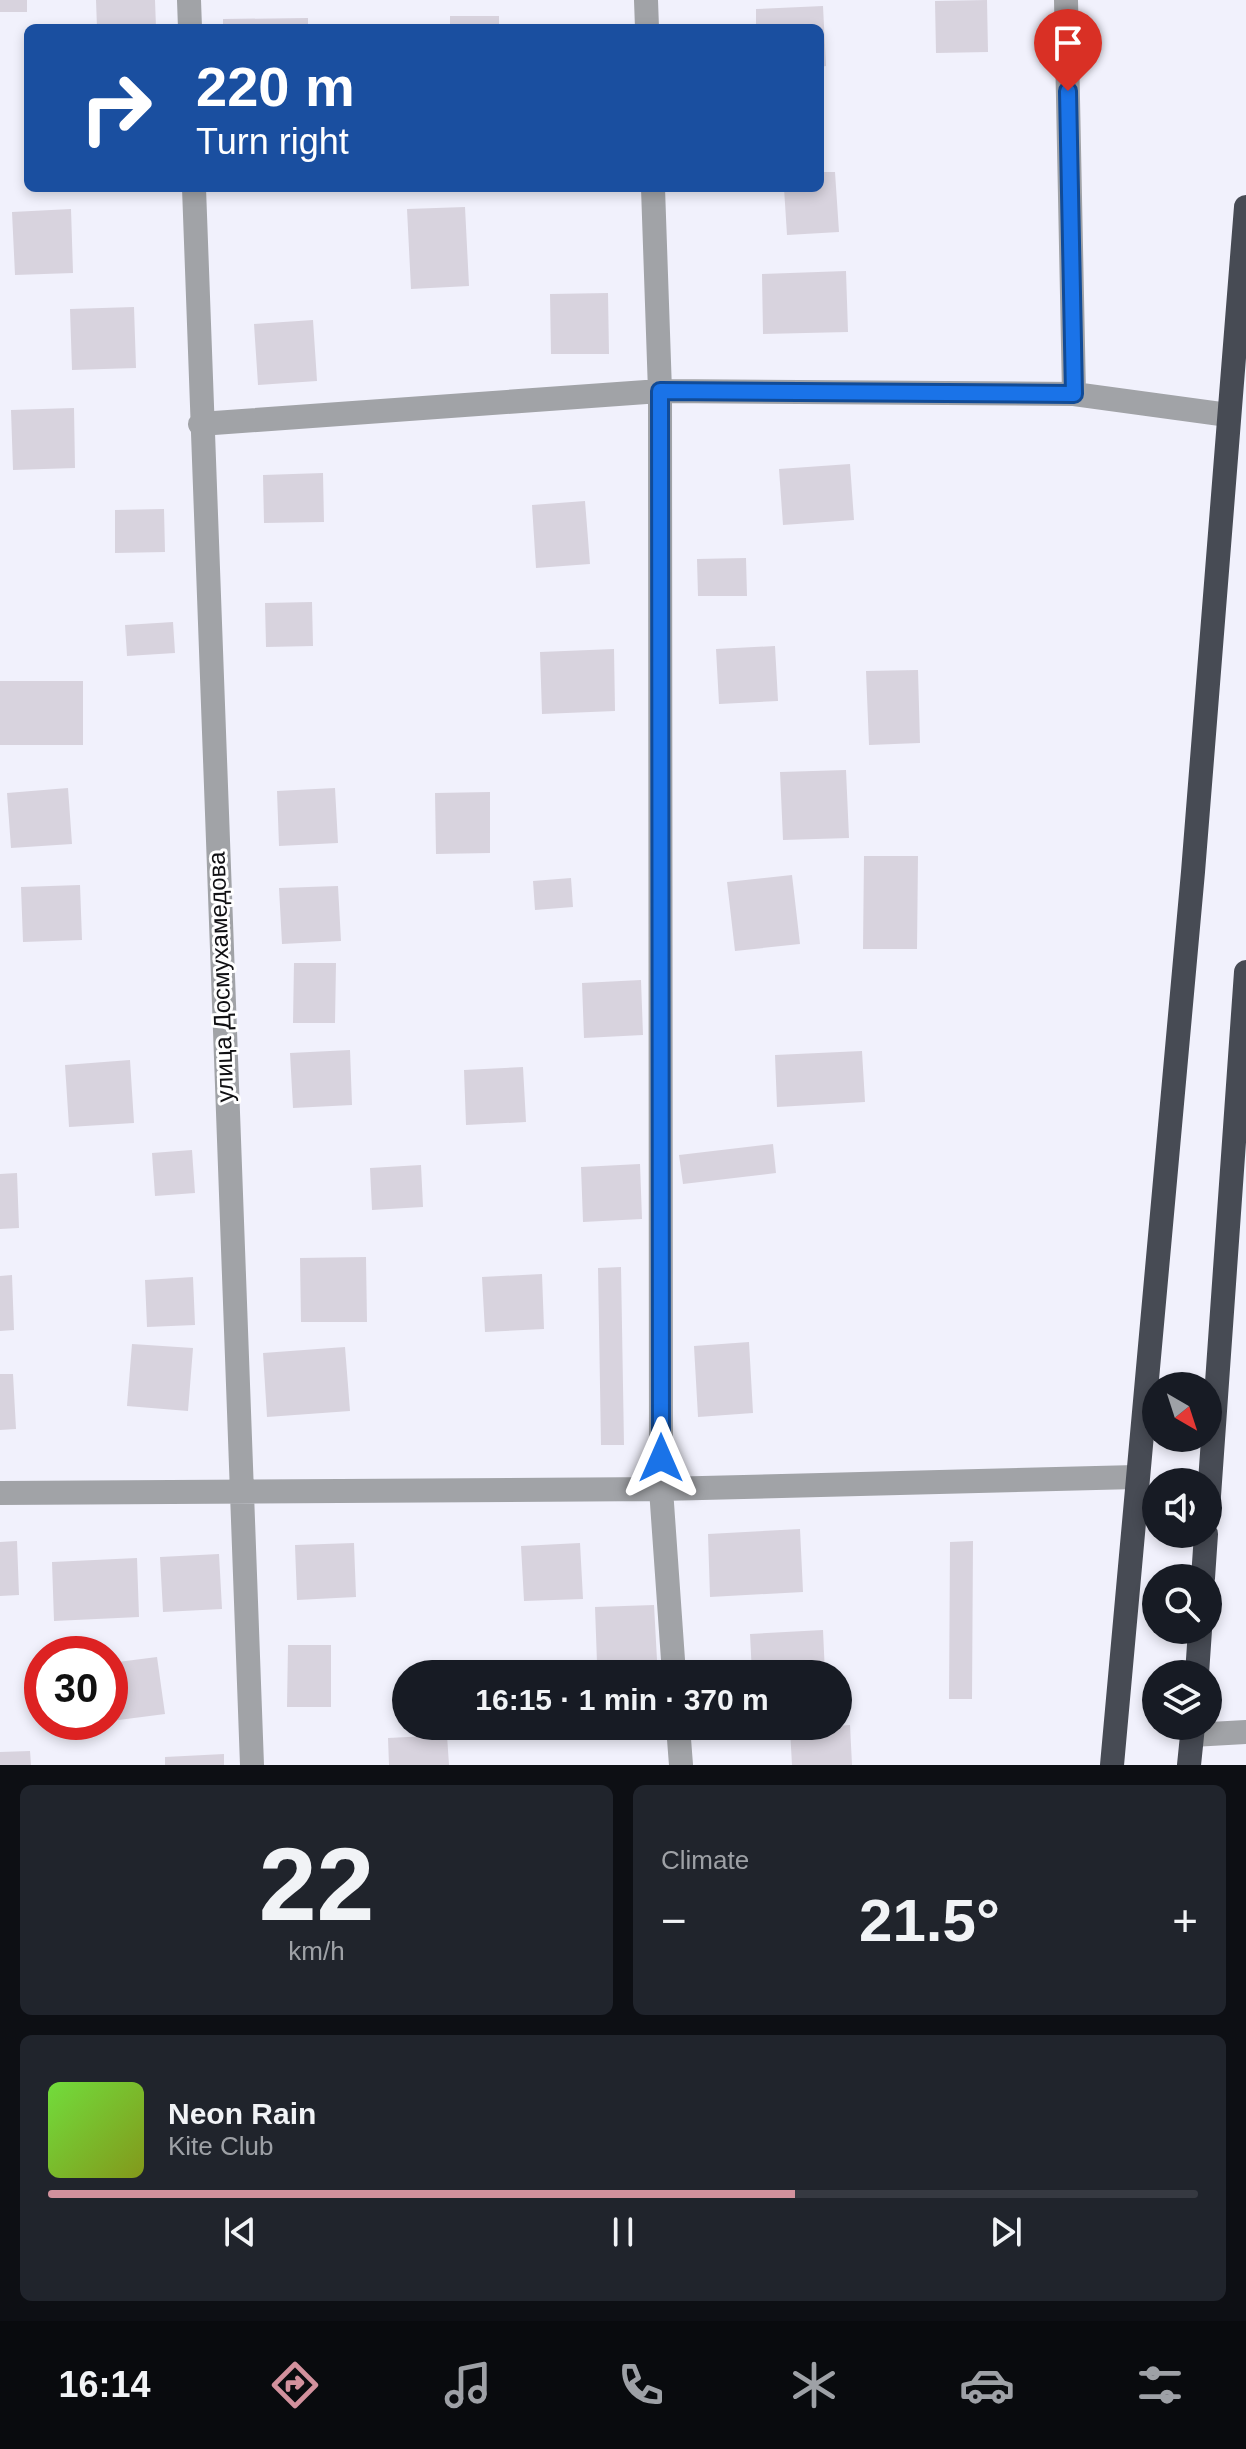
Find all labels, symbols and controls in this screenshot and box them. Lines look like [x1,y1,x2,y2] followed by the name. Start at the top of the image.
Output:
[1034,9,1102,91] pin
[1046,21,1090,65] icon: arrive
[196,55,355,118] text: 220 m
[64,56,168,160] icon: right
[196,121,349,162] text: Turn right
[203,851,238,1103] street label: улица Досмухамедова
[1142,1372,1222,1452] north arrow
[1142,1372,1222,1740] map controls
[619,1416,703,1500] position arrow
[1142,1468,1222,1548] button: sound
[1142,1564,1222,1644] button: search
[24,1636,128,1740] speed limit sign: 30
[1142,1660,1222,1740] button: layers
[475,1683,769,1716] text: 16:15 · 1 min · 370 m
[259,1826,374,1942] text: 22
[661,1845,749,1875] text: Climate
[859,1887,1000,1954] text: 21.5°
[661,1896,687,1945] text: −
[1172,1896,1198,1945] text: +
[288,1936,345,1966] text: km/h
[168,2097,316,2130] text: Neon Rain
[168,2131,274,2161] text: Kite Club
[218,2210,262,2254] icon: previous
[601,2210,645,2254] icon: pause
[984,2210,1028,2254] icon: next
[267,2357,323,2413] icon: directions
[440,2357,496,2413] icon: music
[613,2357,669,2413] icon: phone
[786,2357,842,2413] icon: climate
[959,2357,1015,2413] icon: car
[1132,2357,1188,2413] icon: filters
[58,2364,151,2405] text: 16:14

